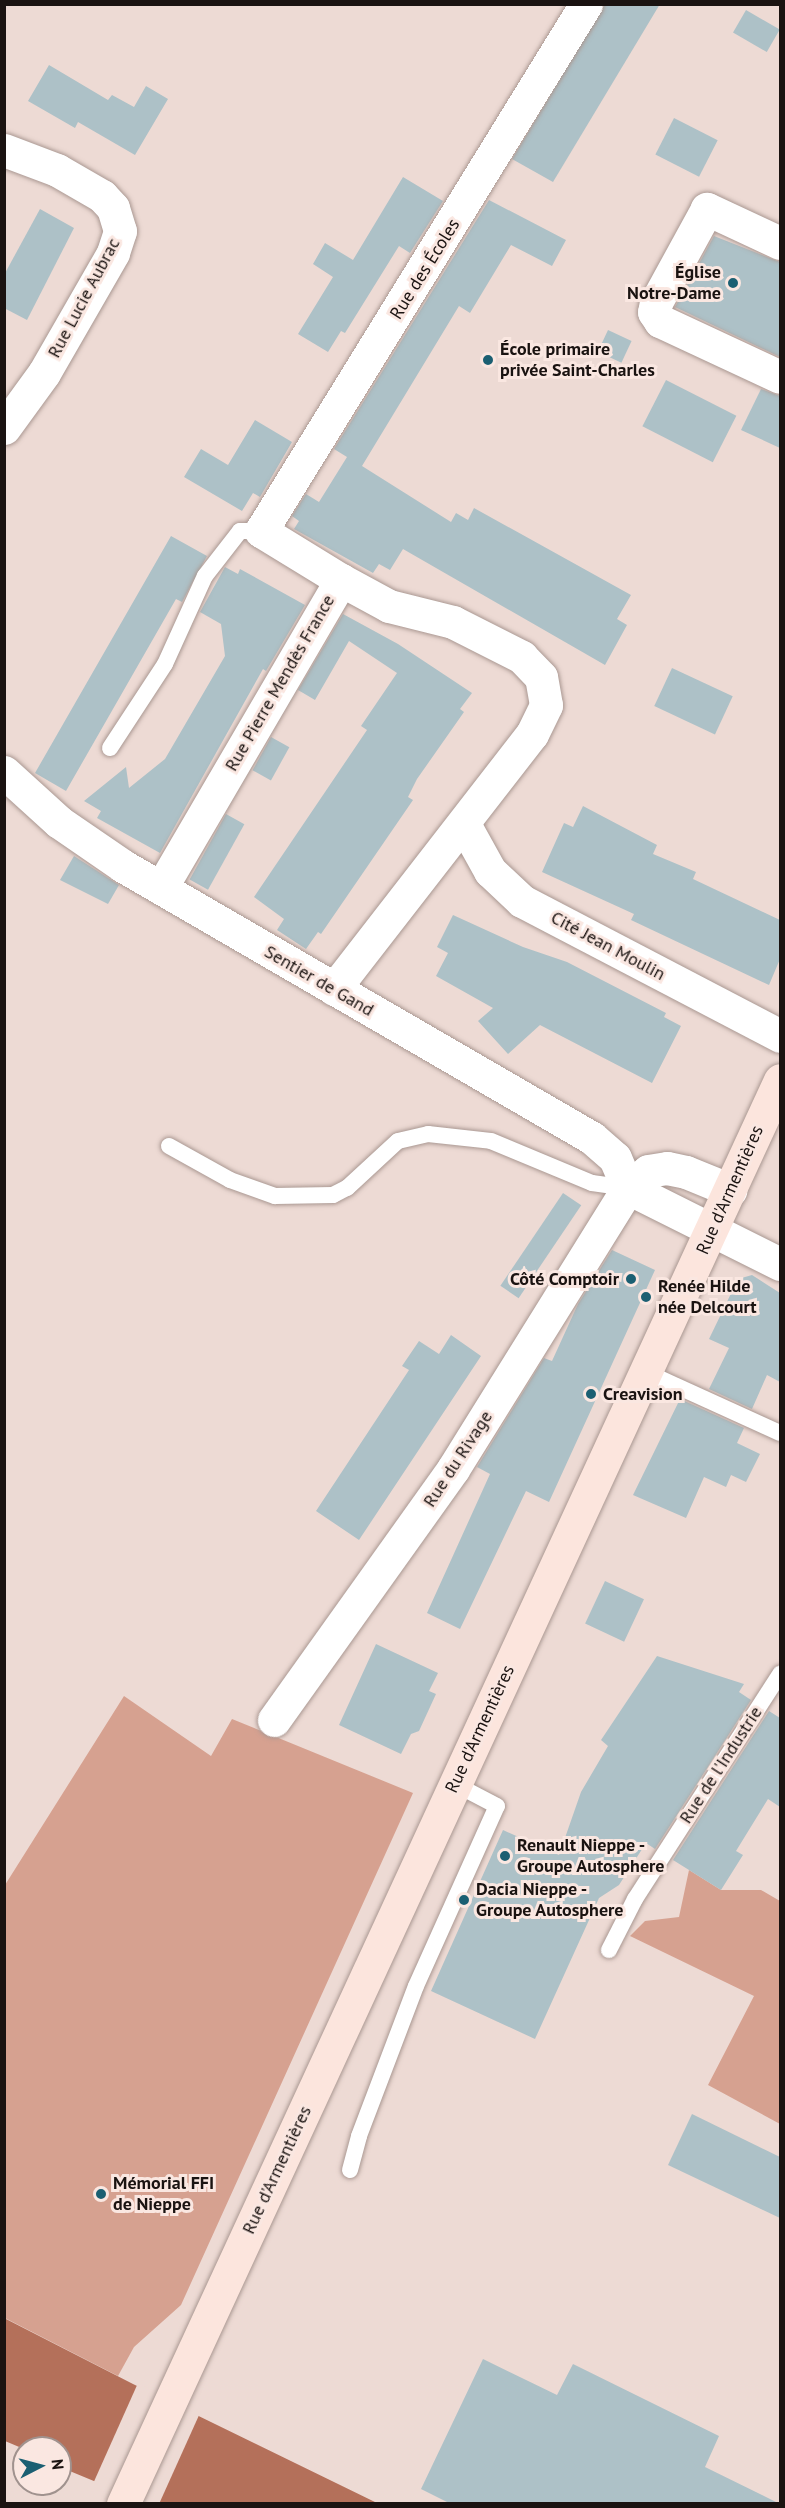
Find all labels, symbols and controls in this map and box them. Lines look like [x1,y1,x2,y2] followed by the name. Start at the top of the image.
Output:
[386,215,464,323] street label: Rue des Écoles
[43,234,125,362] street label: Rue Lucie Aubrac
[627,262,721,304] place label: Église Notre-Dame
[726,276,740,290] marker: Église Notre-Dame
[500,339,655,382] place label: École primaire privée Saint-Charles
[481,353,495,367] marker: École primaire privée Saint-Charles
[221,591,339,775] street label: Rue Pierre Mendès France
[547,907,669,985] street label: Cité Jean Moulin
[260,941,378,1021] street label: Sentier de Gand
[692,1122,768,1258] street label: Rue d'Armentières
[510,1268,619,1290] place label: Côté Comptoir
[624,1272,638,1286] marker: Côté Comptoir
[658,1276,757,1318] place label: Renée Hilde née Delcourt
[639,1290,653,1304] marker: Renée Hilde née Delcourt
[603,1383,683,1405] place label: Creavision
[584,1387,598,1401] marker: Creavision
[419,1407,497,1511] street label: Rue du Rivage
[441,1662,519,1796] street label: Rue d'Armentières
[675,1702,767,1828] street label: Rue de l'Industrie
[517,1835,665,1878] place label: Renault Nieppe - Groupe Autosphere
[498,1849,512,1863] marker: Renault Nieppe - Groupe Autosphere
[476,1879,624,1922] place label: Dacia Nieppe - Groupe Autosphere
[457,1893,471,1907] marker: Dacia Nieppe - Groupe Autosphere
[238,2103,316,2237] street label: Rue d'Armentières
[113,2173,214,2216] place label: Mémorial FFI de Nieppe
[94,2187,108,2201] marker: Mémorial FFI de Nieppe
[12,2436,72,2496] north arrow
[47,2458,68,2471] text: N

